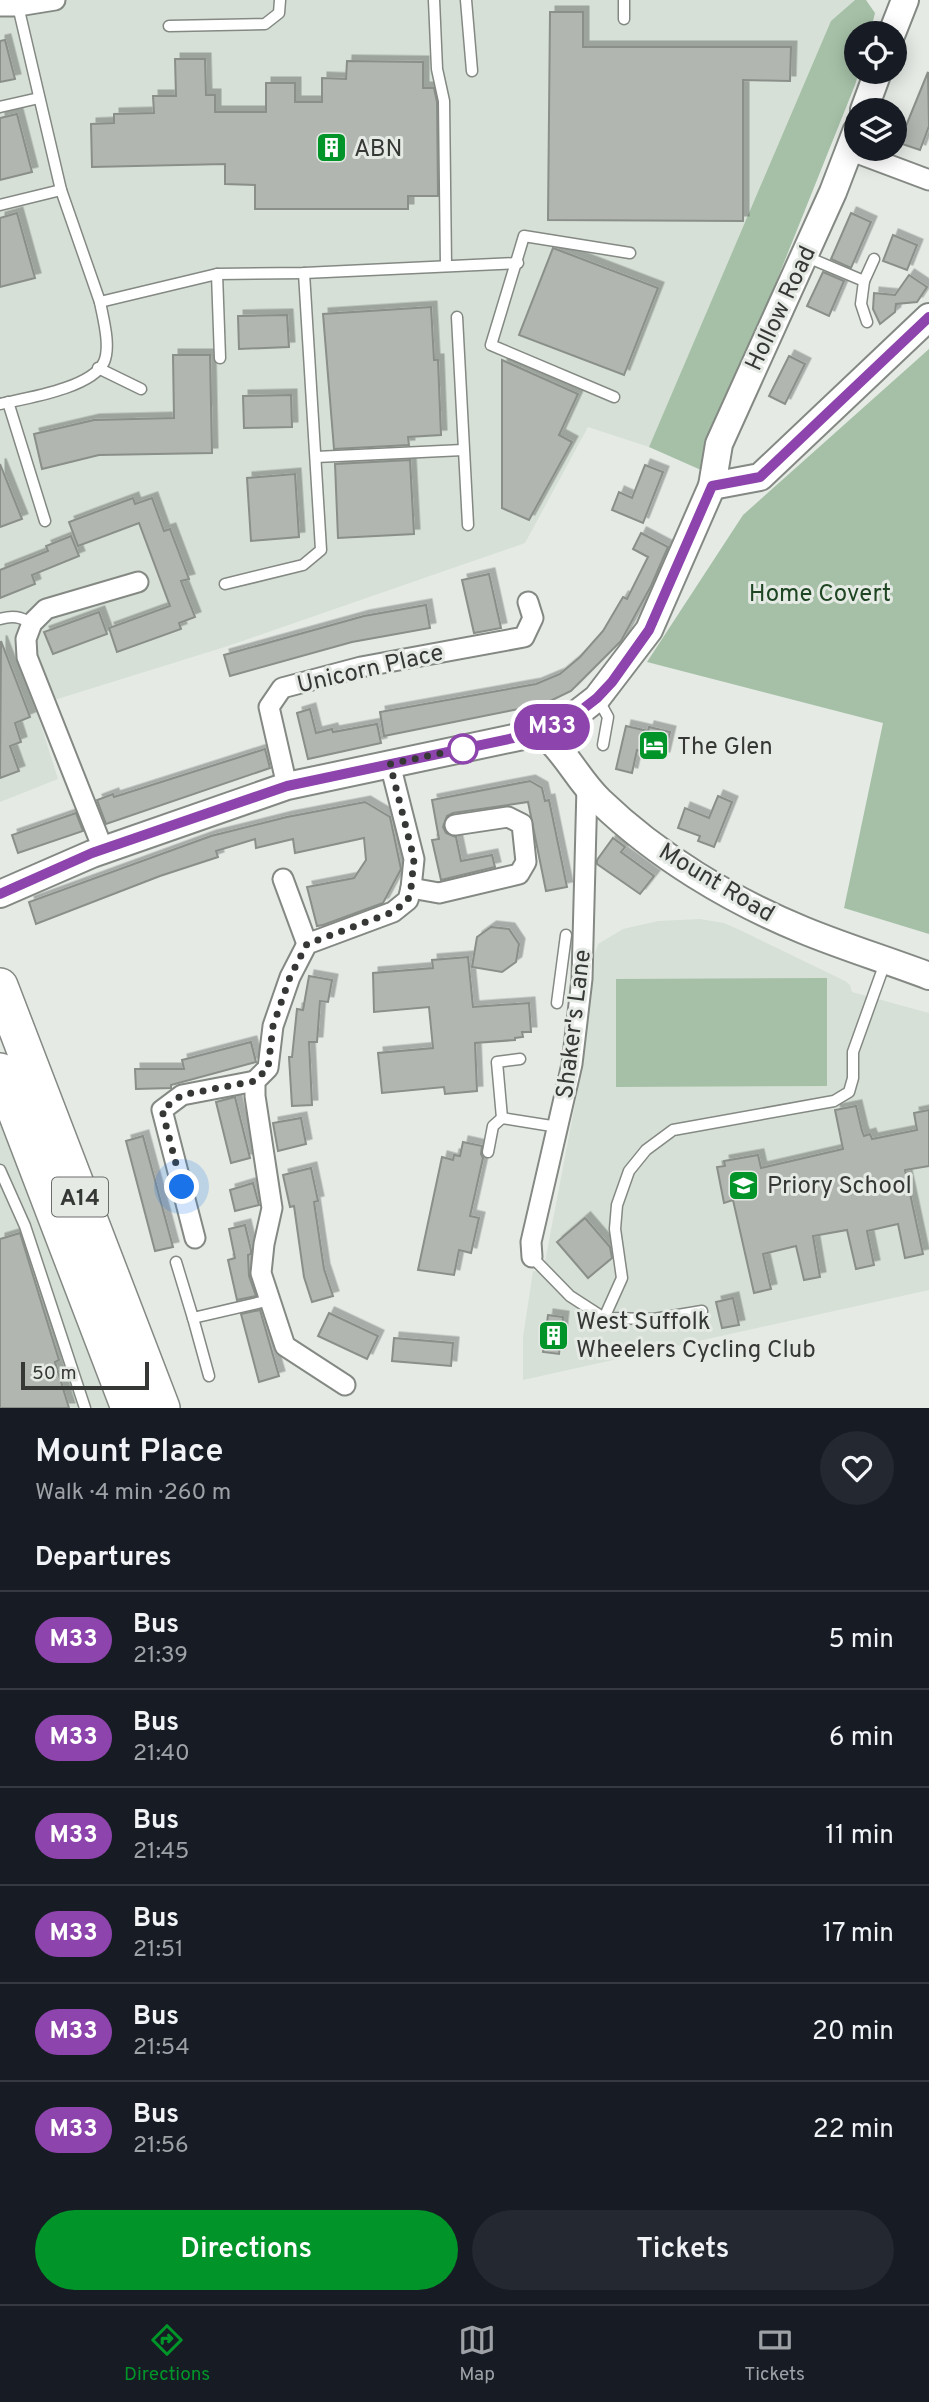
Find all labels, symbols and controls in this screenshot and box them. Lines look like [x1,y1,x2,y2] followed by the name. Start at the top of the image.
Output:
[844,21,907,161] map controls
[844,21,907,84] button: locate
[844,98,907,161] button: layers
[314,131,348,165] building icon: ABN
[354,135,402,165] place label: ABN
[740,242,824,376] street label: Hollow Road
[749,580,891,610] park label: Home Covert
[294,639,447,701] street label: Unicorn Place
[512,704,592,750] line badge: M33
[528,712,576,742] text: M33
[637,729,671,763] hotel icon: The Glen
[677,733,773,763] place label: The Glen
[448,734,478,764] unlabelled marker
[653,837,779,930] street label: Mount Road
[551,948,599,1101] street label: Shaker's Lane
[727,1168,761,1202] school or university icon: Priory School
[164,1169,199,1204] your location
[767,1172,912,1202] place label: Priory School
[52,1178,108,1216] road number: A14
[576,1308,816,1366] place label: West Suffolk Wheelers Cycling Club
[536,1318,570,1352] building icon: West Suffolk Wheelers Cycling Club
[21,1359,149,1391] scale bar
[32,1362,77,1386] text: 50 m
[820,1431,894,1505] button: heart
[35,1432,223,1474] text: Mount Place
[35,1479,231,1508] text: Walk · 4 min · 260 m
[35,1542,172,1575] text: Departures
[133,1609,179,1642] text: Bus
[828,1624,894,1657] text: 5 min
[49,1625,98,1655] text: M33
[133,1642,188,1671] text: 21:39
[133,1707,179,1740] text: Bus
[829,1722,894,1755] text: 6 min
[49,1723,98,1753] text: M33
[133,1740,190,1769] text: 21:40
[133,1805,179,1838] text: Bus
[825,1820,894,1853] text: 11 min
[49,1821,98,1851] text: M33
[133,1838,189,1867] text: 21:45
[133,1903,179,1936] text: Bus
[822,1918,894,1951] text: 17 min
[49,1919,98,1949] text: M33
[133,1936,184,1965] text: 21:51
[133,2001,179,2034] text: Bus
[812,2016,894,2049] text: 20 min
[49,2017,98,2047] text: M33
[133,2034,190,2063] text: 21:54
[133,2099,179,2132] text: Bus
[813,2114,894,2147] text: 22 min
[49,2115,98,2145] text: M33
[133,2132,189,2161] text: 21:56
[35,2210,458,2290] button: Directions
[472,2210,894,2290] button: Tickets
[124,2321,210,2387] tab: Directions
[458,2321,496,2387] tab: Map
[744,2321,805,2387] tab: Tickets

